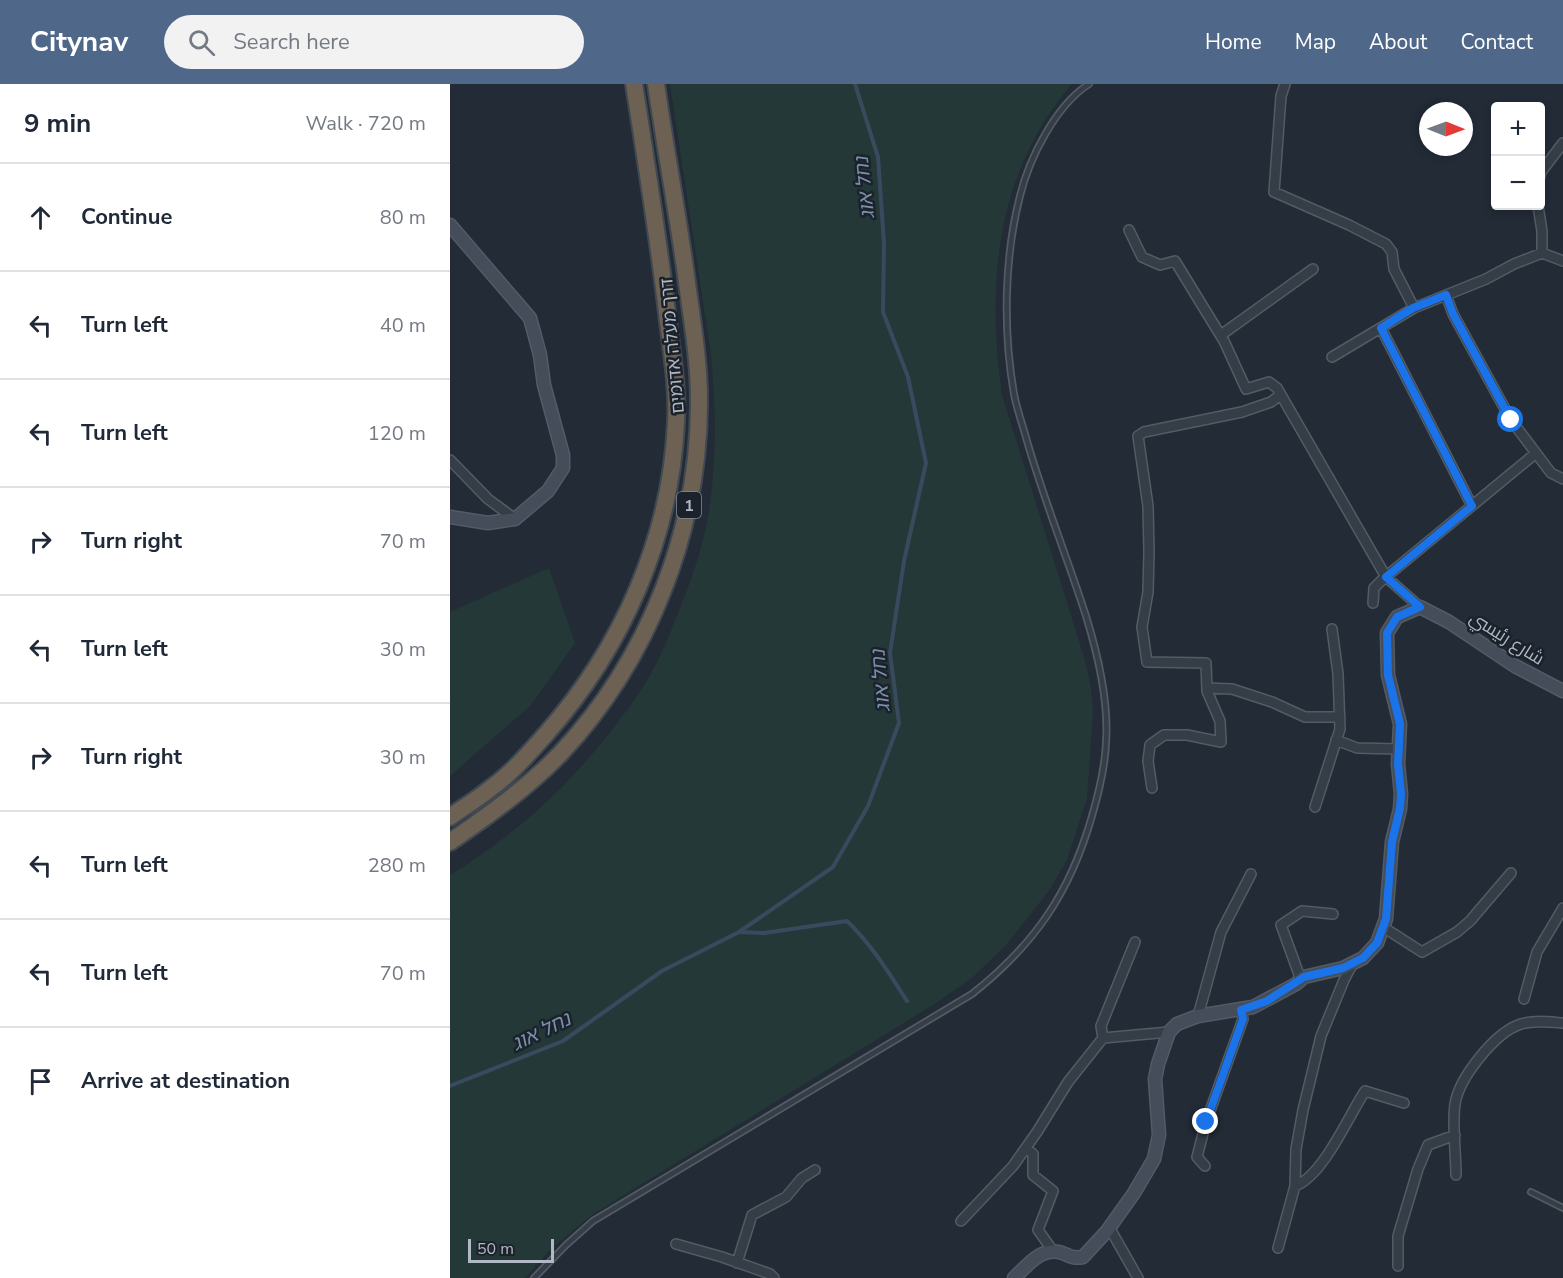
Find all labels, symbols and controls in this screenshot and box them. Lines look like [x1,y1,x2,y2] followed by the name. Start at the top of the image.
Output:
[164,15,584,69] search box
[30,23,128,61] text: Citynav
[185,26,218,59] icon: search
[233,27,350,57] text: Search here
[1205,28,1262,56] text: Home
[1295,28,1336,56] text: Map
[1369,28,1427,56] text: About
[1460,28,1533,56] text: Contact
[1419,102,1473,156] north arrow
[1491,102,1545,210] map controls
[1491,102,1545,156] button: +
[24,106,91,141] text: 9 min
[306,110,426,137] text: Walk · 720 m
[848,154,881,220] water label: נחל אוג
[1491,156,1545,210] button: −
[24,201,57,234] icon: ahead
[81,202,172,232] text: Continue
[380,204,426,231] text: 80 m
[654,277,690,415] street label: דרך מעלה אדומים
[24,309,57,342] icon: left
[81,310,168,340] text: Turn left
[380,312,426,339] text: 40 m
[1497,406,1523,432] route start
[24,417,57,450] icon: left
[81,418,168,448] text: Turn left
[368,420,426,447] text: 120 m
[677,492,701,518] road number: 1
[24,525,57,558] icon: right
[81,526,182,556] text: Turn right
[380,528,426,555] text: 70 m
[1464,606,1549,671] street label: شارع رئيسي
[24,633,57,666] icon: left
[81,634,168,664] text: Turn left
[380,636,426,663] text: 30 m
[864,647,897,713] water label: נחל אוג
[24,741,57,774] icon: right
[81,742,182,772] text: Turn right
[380,744,426,771] text: 30 m
[24,849,57,882] icon: left
[81,850,168,880] text: Turn left
[368,852,426,879] text: 280 m
[24,957,57,990] icon: left
[81,958,168,988] text: Turn left
[380,960,426,987] text: 70 m
[507,1005,577,1057] water label: נחל אוג
[24,1065,57,1098] icon: arrive
[81,1066,290,1096] text: Arrive at destination
[1192,1108,1218,1134] route end
[468,1236,554,1264] scale bar
[477,1238,514,1260] text: 50 m

